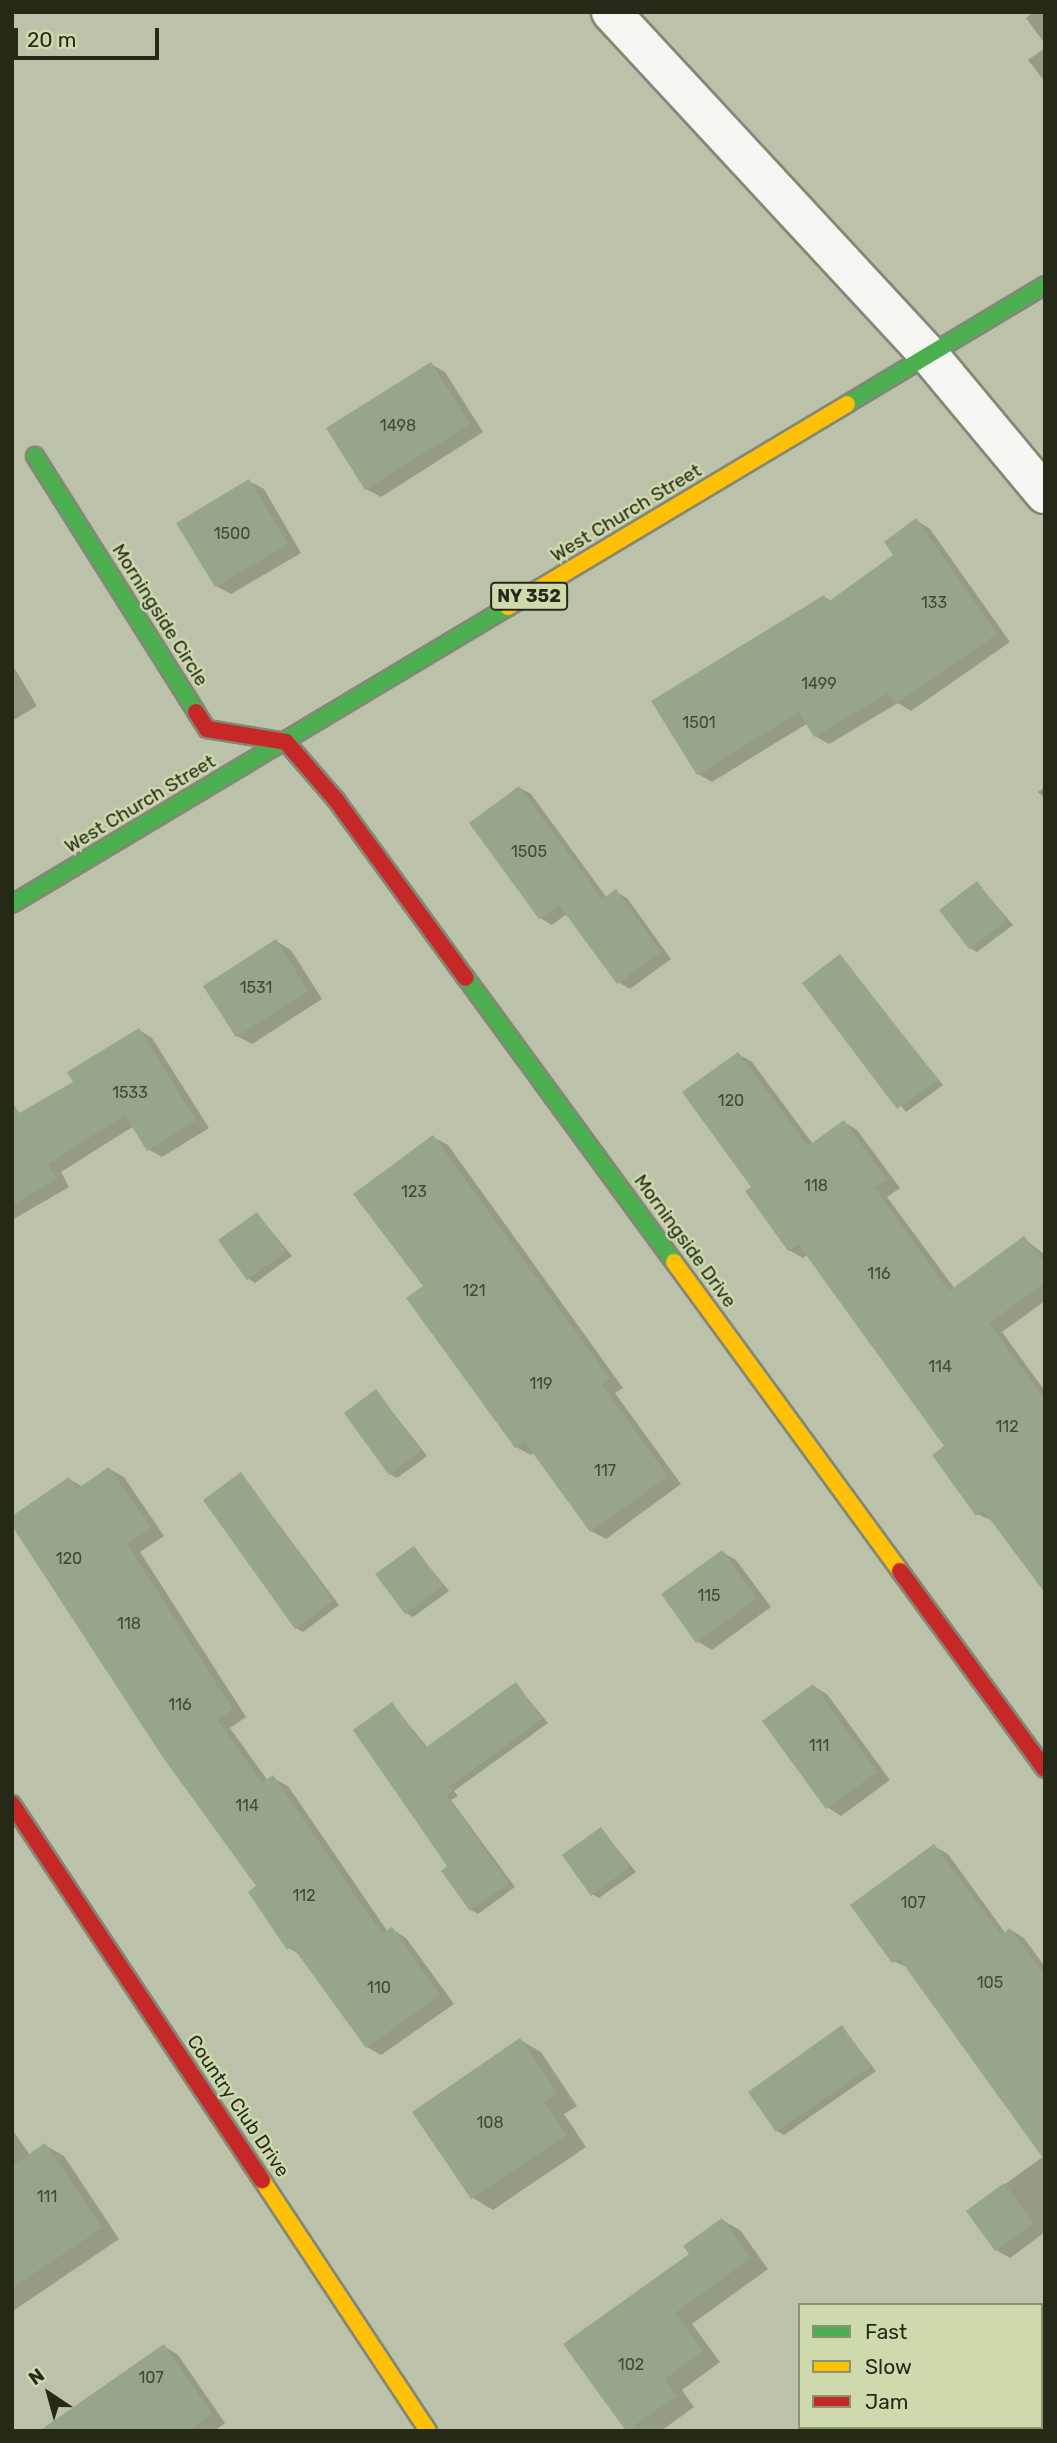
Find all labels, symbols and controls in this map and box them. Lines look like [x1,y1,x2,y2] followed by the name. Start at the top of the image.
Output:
[18,14,163,58] scale bar
[27,27,76,52] text: 20 m
[380,416,416,436] house number: 1498
[547,459,705,567] street label: West Church Street
[214,524,250,544] house number: 1500
[107,540,213,690] street label: Morningside Circle
[489,582,569,610] road number: NY 352
[921,593,947,613] house number: 133
[801,674,837,694] house number: 1499
[682,713,716,733] house number: 1501
[61,750,219,858] street label: West Church Street
[511,842,547,862] house number: 1505
[240,978,272,998] house number: 1531
[112,1083,148,1103] house number: 1533
[718,1091,744,1111] house number: 120
[629,1170,741,1312] street label: Morningside Drive
[804,1176,828,1196] house number: 118
[401,1182,427,1202] house number: 123
[867,1264,891,1284] house number: 116
[462,1281,486,1301] house number: 121
[928,1357,952,1377] house number: 114
[529,1374,553,1394] house number: 119
[995,1417,1019,1437] house number: 112
[594,1461,616,1481] house number: 117
[56,1549,82,1569] house number: 120
[697,1586,721,1606] house number: 115
[117,1614,141,1634] house number: 118
[168,1695,192,1715] house number: 116
[809,1736,829,1756] house number: 111
[235,1796,259,1816] house number: 114
[292,1886,316,1906] house number: 112
[900,1893,926,1913] house number: 107
[977,1973,1003,1993] house number: 105
[367,1978,391,1998] house number: 110
[182,2031,294,2181] street label: Country Club Drive
[476,2113,504,2133] house number: 108
[37,2187,57,2207] house number: 111
[798,2303,1043,2429] legend
[865,2319,907,2344] text: Fast
[865,2354,912,2379] text: Slow
[618,2355,644,2375] house number: 102
[14,2359,84,2429] north arrow
[24,2363,49,2390] text: N
[138,2368,164,2388] house number: 107
[865,2389,909,2414] text: Jam

